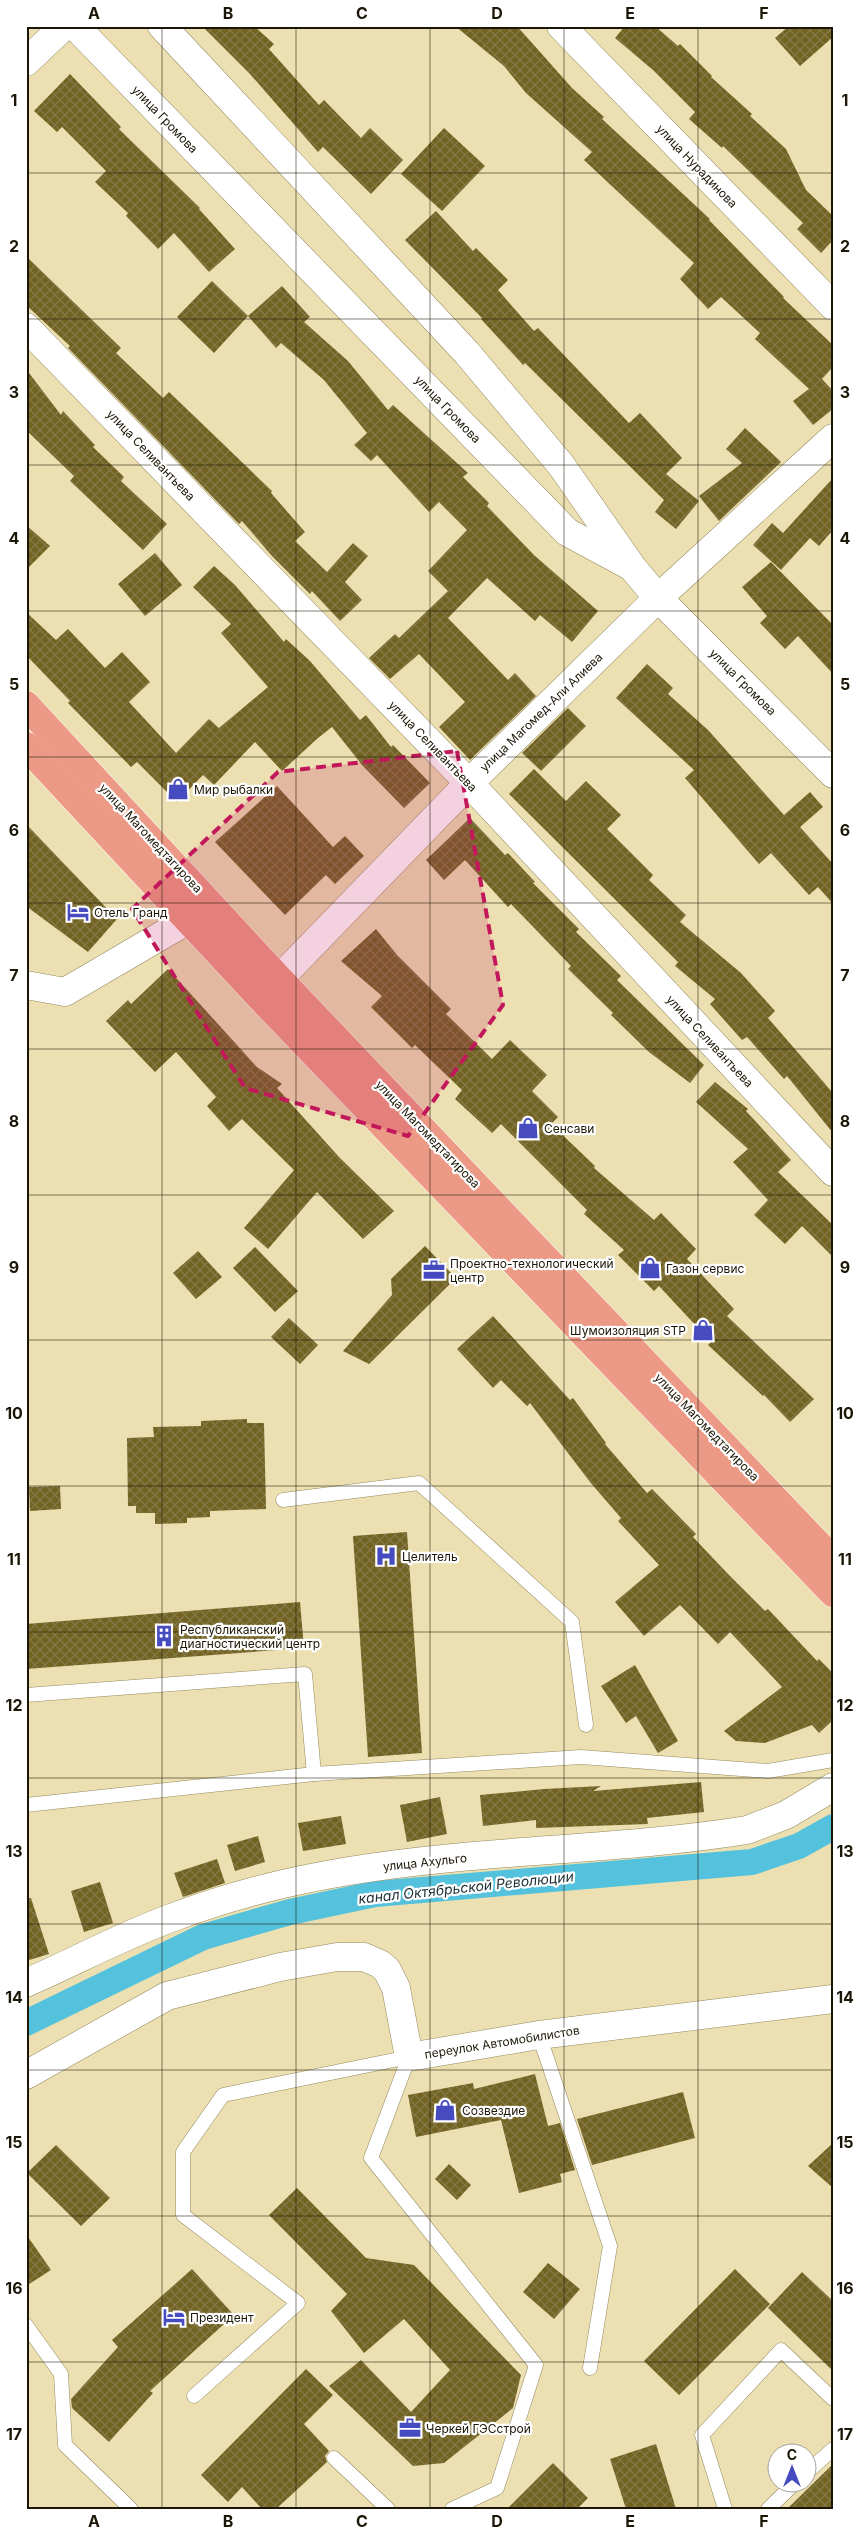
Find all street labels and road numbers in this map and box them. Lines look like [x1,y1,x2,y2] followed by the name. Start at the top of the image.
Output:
[129,82,201,156] street label: улица Громова
[653,121,741,211] street label: улица Нурадинова
[412,372,484,446] street label: улица Громова
[104,406,198,504] street label: улица Селивантьева
[706,645,780,719] street label: улица Громова
[477,649,605,775] street label: улица Магомед-Али Алиева
[386,697,480,795] street label: улица Селивантьева
[96,780,206,896] street label: улица Магомедтагирова
[663,992,757,1090] street label: улица Селивантьева
[373,1077,483,1191] street label: улица Магомедтагирова
[652,1370,762,1484] street label: улица Магомедтагирова
[382,1850,468,1874] street label: улица Ахульго
[423,2022,581,2062] street label: переулок Автомобилистов

